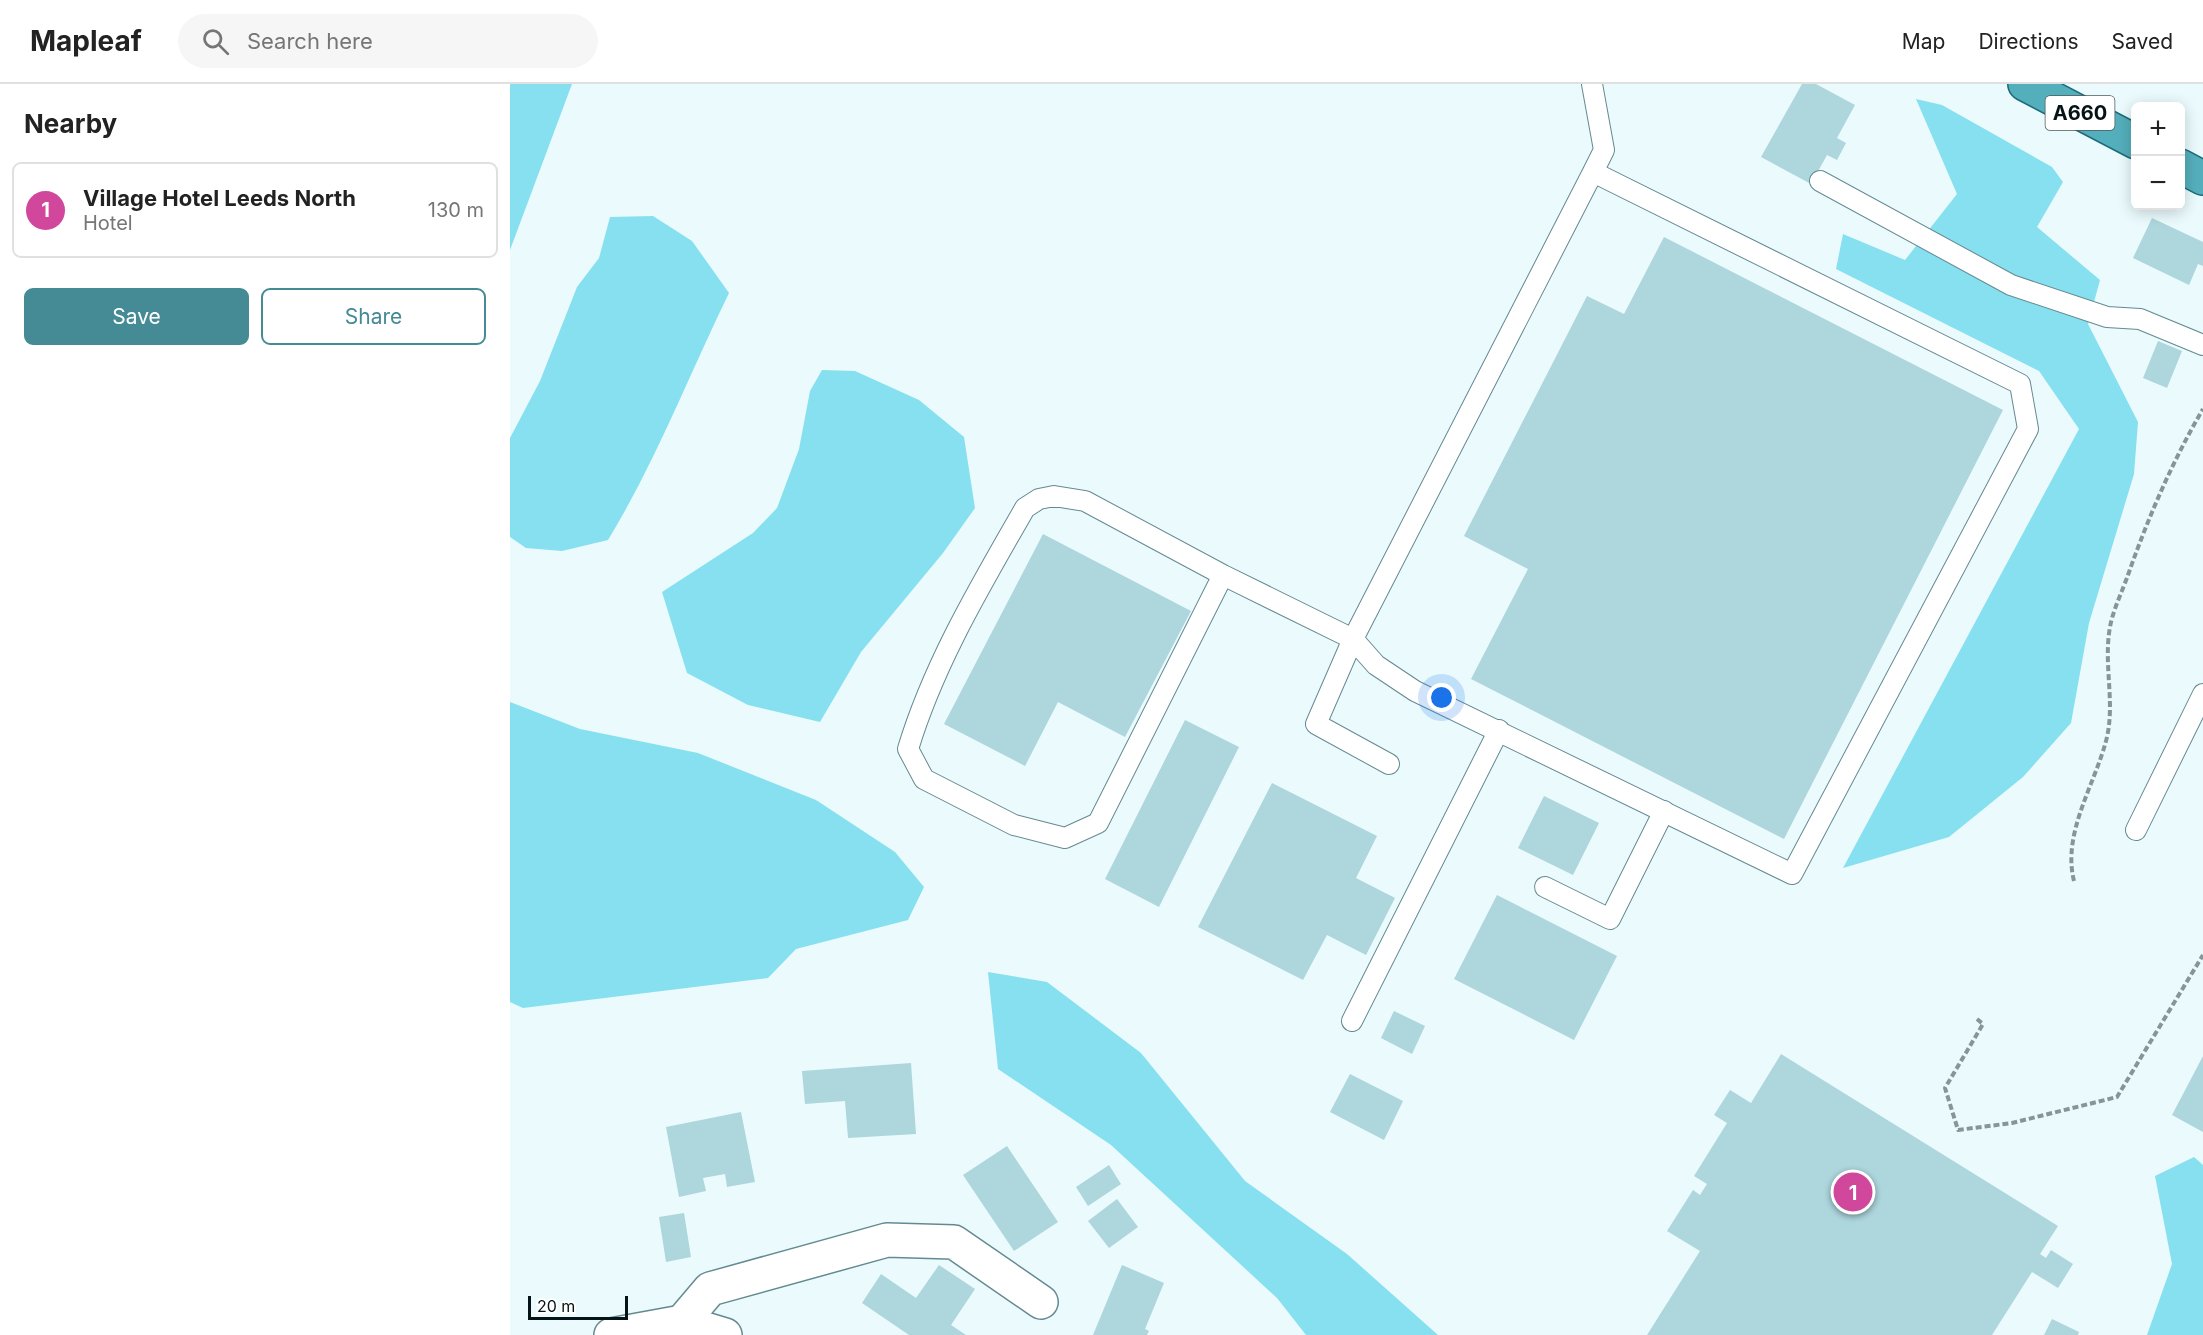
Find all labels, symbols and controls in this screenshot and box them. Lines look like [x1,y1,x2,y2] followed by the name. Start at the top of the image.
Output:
[178,14,598,68] search box
[30,24,142,58] text: Mapleaf
[199,25,232,58] icon: search
[247,28,373,54] text: Search here
[1902,29,1945,54] text: Map
[1978,29,2079,54] text: Directions
[2112,29,2173,54] text: Saved
[2046,96,2114,130] road number: A660
[2131,102,2185,210] map controls
[2131,102,2185,156] button: +
[24,108,117,139] text: Nearby
[2131,156,2185,210] button: −
[83,185,356,211] text: Village Hotel Leeds North
[41,198,50,222] text: 1
[428,198,484,222] text: 130 m
[83,211,133,235] text: Hotel
[24,288,249,345] button: Save
[261,288,486,345] button: Share
[1427,683,1456,712] your location
[1834,1170,1872,1214] pin: 1
[528,1293,628,1320] scale bar
[537,1296,575,1316] text: 20 m

